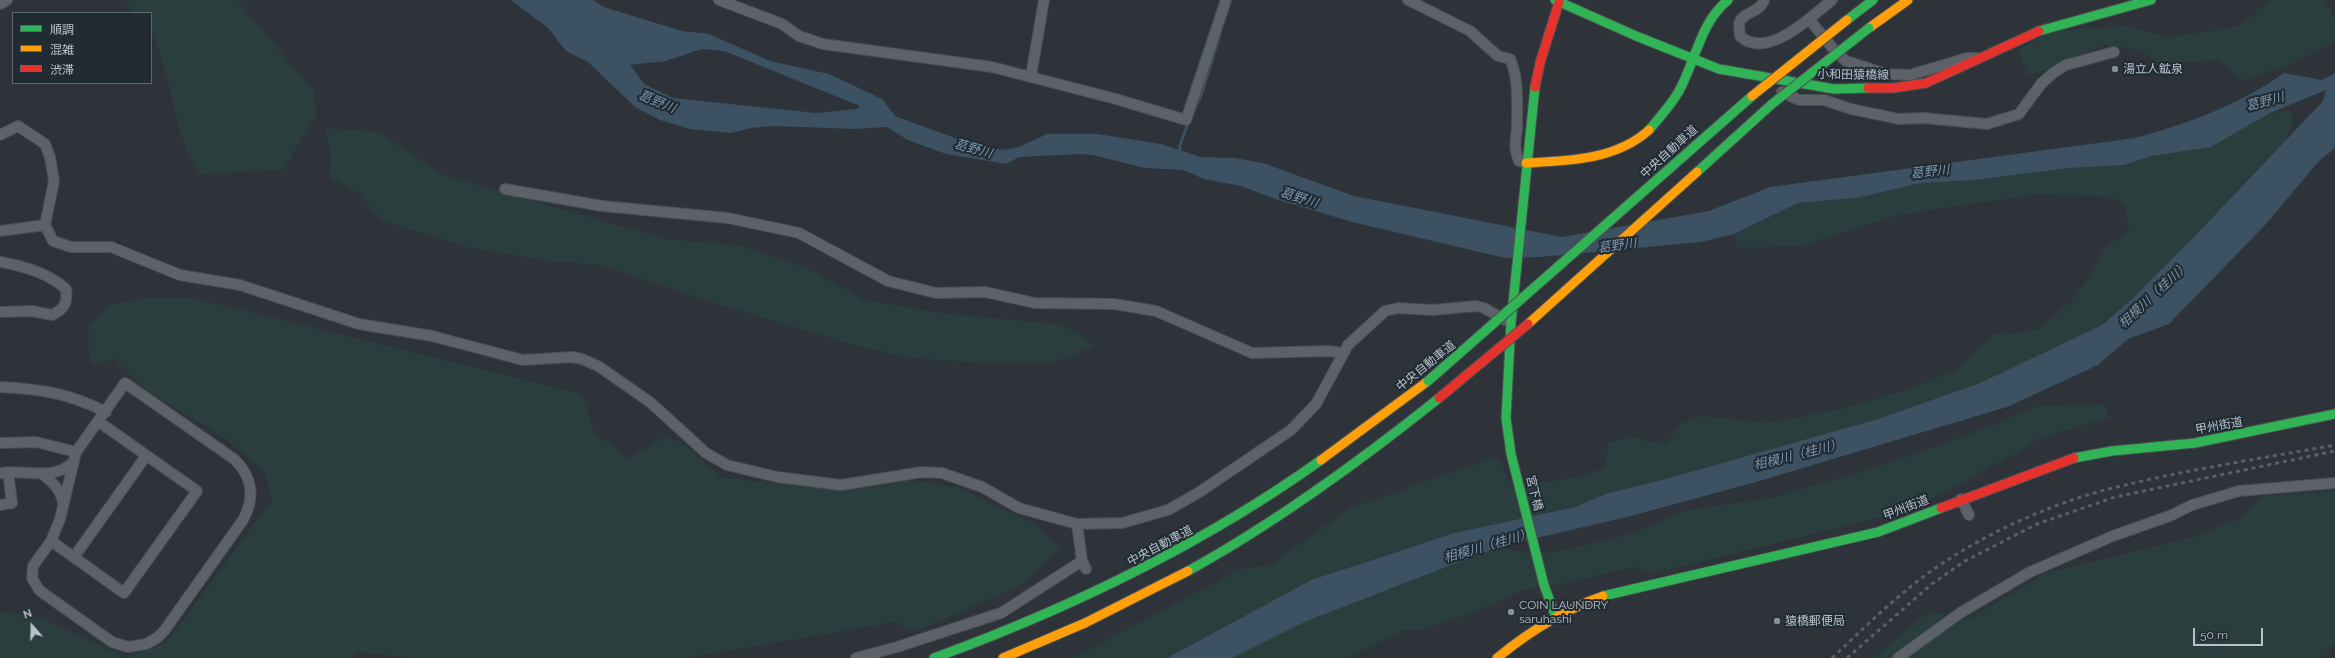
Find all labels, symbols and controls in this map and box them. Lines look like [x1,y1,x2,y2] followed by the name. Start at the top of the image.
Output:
[12,12,152,84] legend
[50,23,74,37] text: 順調
[50,43,74,57] text: 混雑
[2123,62,2183,76] place label: 湯立人鉱泉
[50,63,74,77] text: 渋滞
[2110,64,2120,74] marker: 湯立人鉱泉
[1817,67,1889,83] street label: 小和田猿橋線
[636,87,678,117] water label: 葛野川
[2244,89,2286,115] water label: 葛野川
[1637,123,1701,181] street label: 中央自動車道
[952,136,994,162] water label: 葛野川
[1910,162,1950,182] water label: 葛野川
[1278,185,1320,211] water label: 葛野川
[1597,236,1637,256] water label: 葛野川
[2115,258,2193,332] water label: 相模川（桂川）
[1393,338,1459,394] street label: 中央自動車道
[2194,415,2244,437] street label: 甲州街道
[1752,436,1844,474] water label: 相模川（桂川）
[1523,474,1545,512] street label: 宮下橋
[1881,493,1931,523] street label: 甲州街道
[1125,523,1195,569] street label: 中央自動車道
[1442,526,1534,566] water label: 相模川（桂川）
[1519,598,1608,626] place label: COIN LAUNDRY saruhashi
[12,606,52,646] north arrow
[22,607,34,622] text: N
[1506,607,1516,617] marker: COIN LAUNDRY saruhashi
[1785,614,1845,628] place label: 猿橋郵便局
[1772,616,1782,626] marker: 猿橋郵便局
[2195,620,2265,646] scale bar
[2200,628,2228,642] text: 50 m

